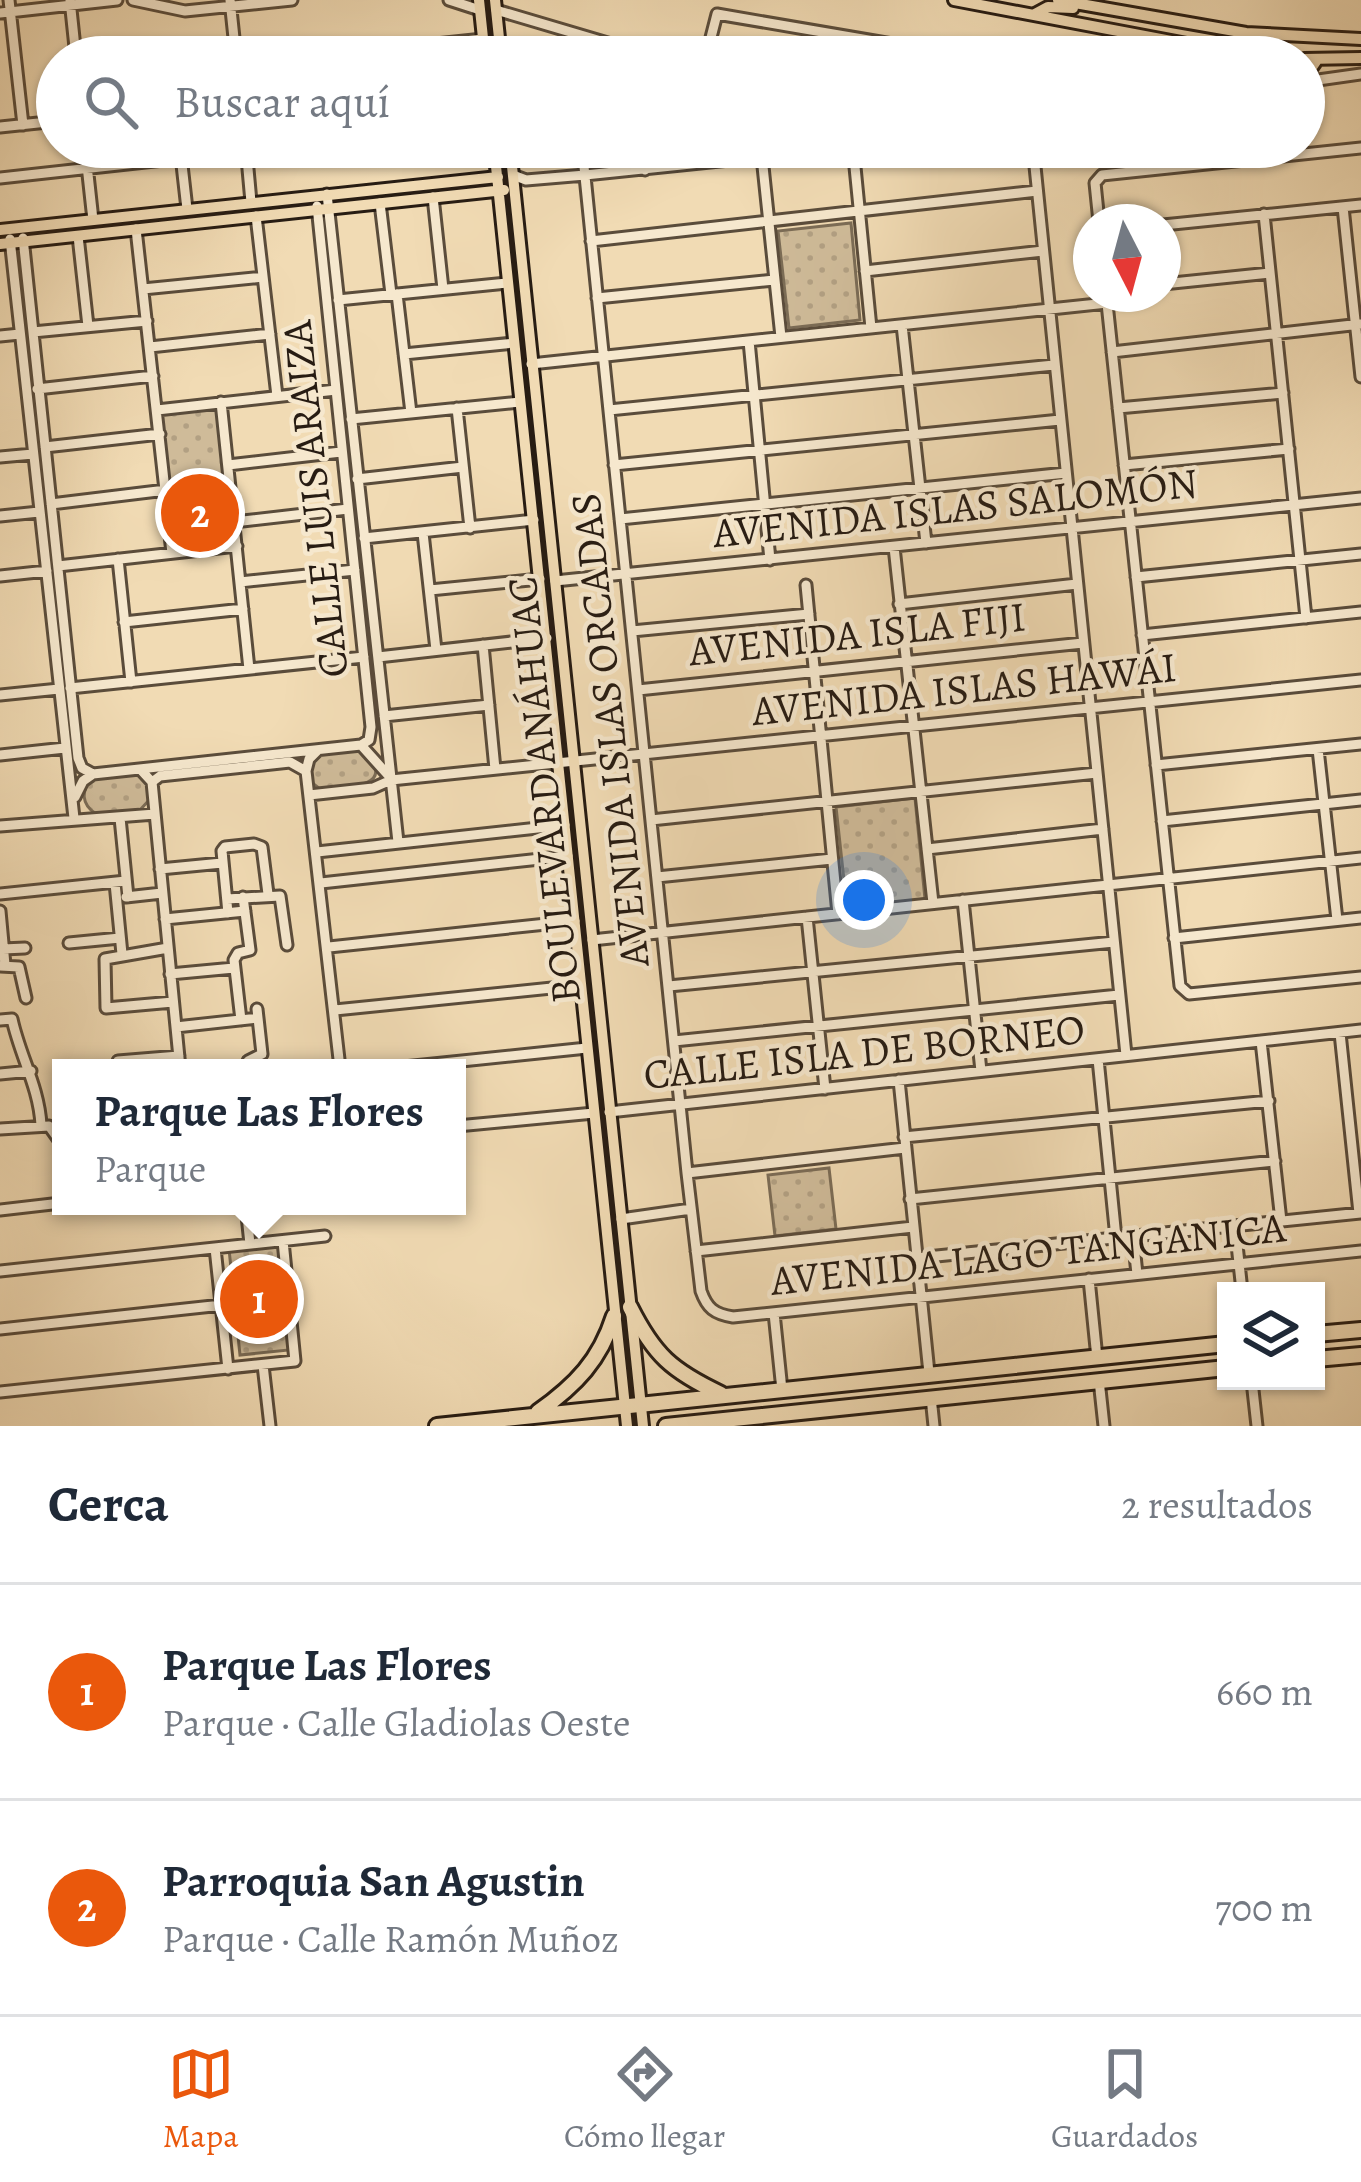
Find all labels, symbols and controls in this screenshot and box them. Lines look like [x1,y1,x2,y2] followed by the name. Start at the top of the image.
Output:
[36,36,1325,168] search box
[78,69,144,135] icon: search
[174,71,390,133] text: Buscar aquí
[1073,204,1181,312] north arrow
[267,317,362,680] street label: CALLE LUIS ARAIZA
[709,454,1200,561] street label: AVENIDA ISLAS SALOMÓN
[161,468,239,558] pin: 2
[556,490,663,971] street label: AVENIDA ISLAS ORCADAS
[493,574,594,1006] street label: BOULEVARD ANÁHUAC
[685,587,1028,680] street label: AVENIDA ISLA FIJI
[748,638,1179,739] street label: AVENIDA ISLAS HAWÁI
[834,870,894,930] your location
[641,1000,1087,1103] street label: CALLE ISLA DE BORNEO
[52,1059,466,1215] popup
[94,1080,424,1142] text: Parque Las Flores
[94,1142,206,1195] text: Parque
[767,1198,1289,1309] street label: AVENIDA LAGO TANGANICA
[220,1254,298,1344] pin: 1
[1217,1282,1325,1390] map controls
[1217,1282,1325,1390] button: layers
[48,1469,169,1539] text: Cerca
[1121,1478,1313,1531] text: 2 resultados
[162,1634,492,1696] text: Parque Las Flores
[80,1665,94,1718] text: 1
[1216,1665,1313,1718] text: 660 m
[162,1696,630,1749] text: Parque · Calle Gladiolas Oeste
[162,1850,585,1912] text: Parroquia San Agustin
[78,1881,96,1934] text: 2
[1215,1881,1313,1934] text: 700 m
[162,1912,619,1965] text: Parque · Calle Ramón Muñoz
[163,2041,239,2158] tab: Mapa
[564,2041,725,2158] tab: Cómo llegar
[1051,2041,1198,2158] tab: Guardados

